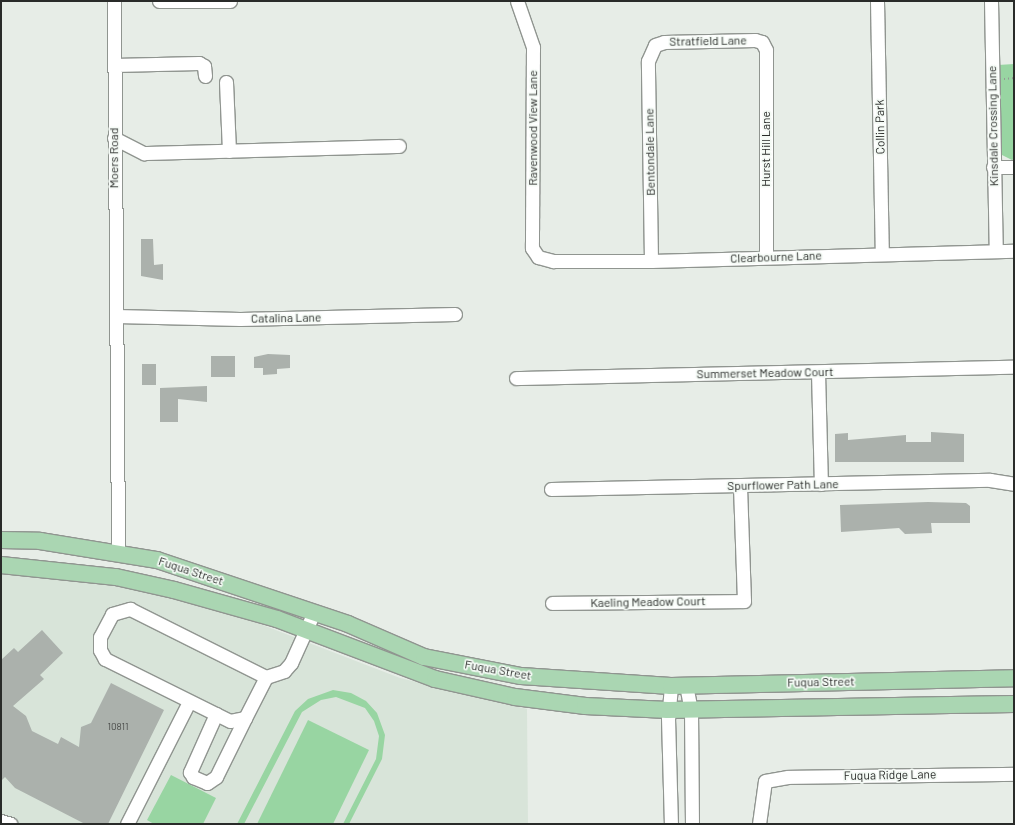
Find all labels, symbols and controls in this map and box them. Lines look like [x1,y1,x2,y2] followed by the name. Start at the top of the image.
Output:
[669,33,747,49] street label: Stratfield Lane
[985,66,1001,186] street label: Kinsdale Crossing Lane
[526,70,540,186] street label: Ravenwood View Lane
[872,99,888,155] street label: Collin Park
[642,108,658,196] street label: Bentondale Lane
[759,111,773,187] street label: Hurst Hill Lane
[107,128,121,188] street label: Moers Road
[730,248,822,266] street label: Clearbourne Lane
[251,310,321,326] street label: Catalina Lane
[696,365,834,381] street label: Summerset Meadow Court
[727,477,839,493] street label: Spurflower Path Lane
[157,554,225,588] street label: Fuqua Street
[590,594,706,610] street label: Kaeling Meadow Court
[464,657,532,683] street label: Fuqua Street
[787,674,855,690] street label: Fuqua Street
[107,721,129,733] house number: 10811
[844,767,936,783] street label: Fuqua Ridge Lane

